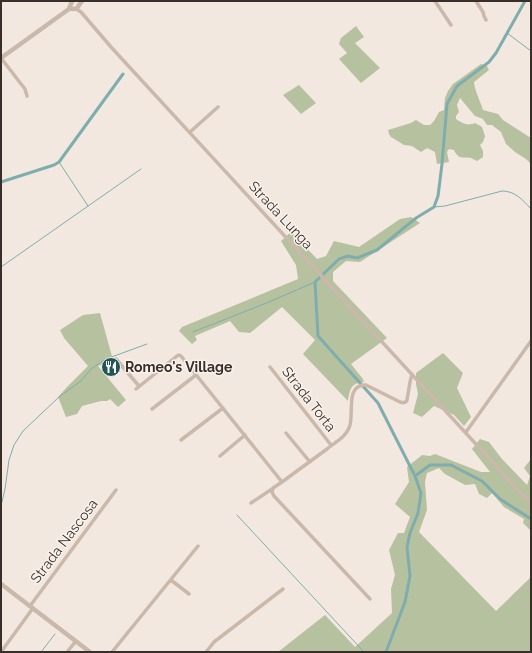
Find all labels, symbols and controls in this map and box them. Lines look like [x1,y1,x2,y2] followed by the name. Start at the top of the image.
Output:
[246,178,316,252] street label: Strada Lunga
[100,356,122,378] restaurant icon: Romeo's Village
[125,359,233,375] place label: Romeo's Village
[279,363,339,435] street label: Strada Torta
[27,496,101,586] street label: Strada Nascosa

